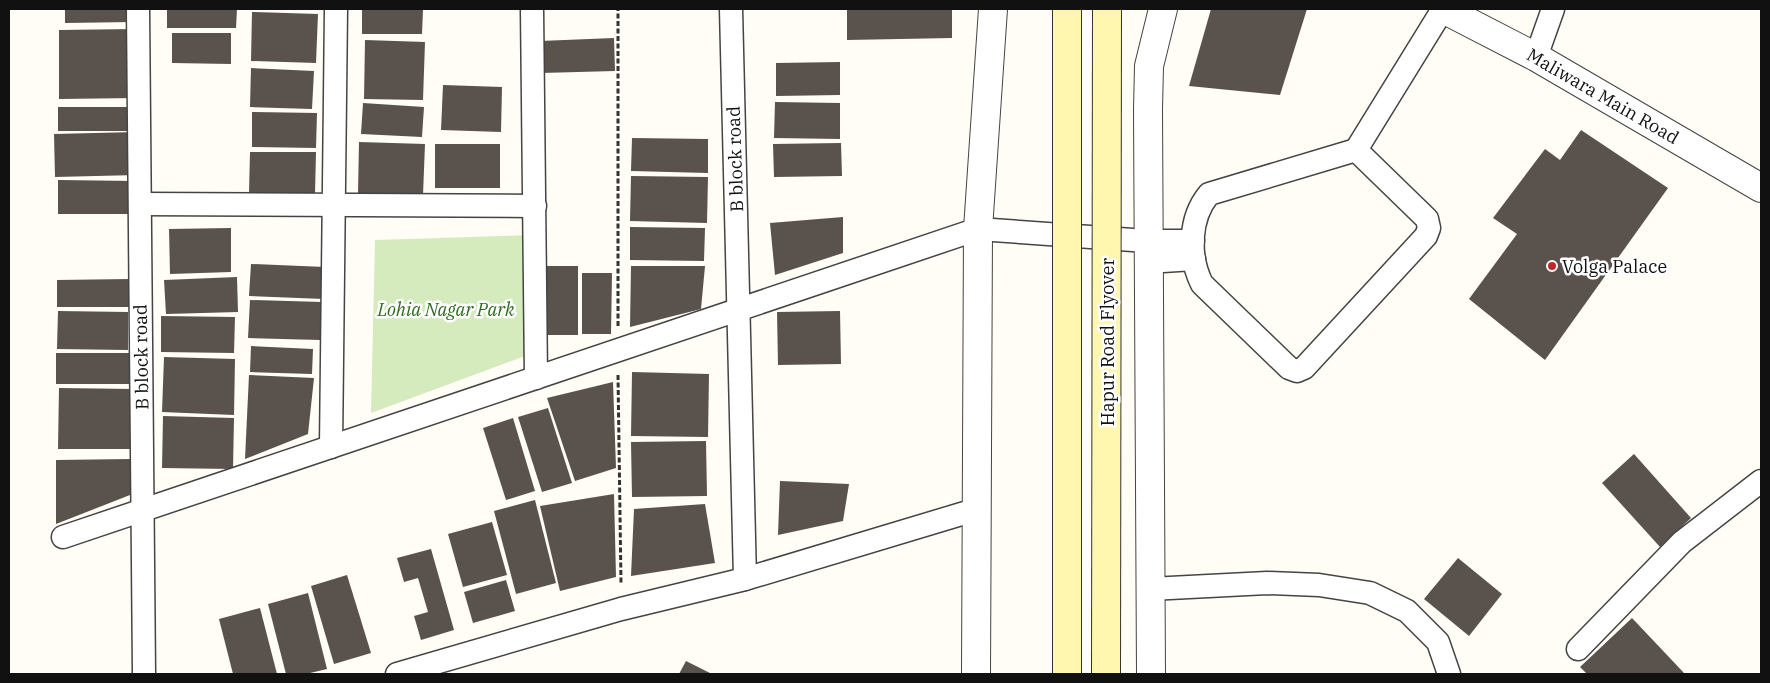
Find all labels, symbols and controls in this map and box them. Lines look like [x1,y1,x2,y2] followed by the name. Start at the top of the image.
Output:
[1523,43,1683,149] street label: Maliwara Main Road
[722,106,748,212] street label: B block road
[1562,255,1667,278] place label: Volga Palace
[1096,258,1119,426] street label: Hapur Road Flyover
[1546,260,1558,272] marker: Volga Palace
[376,298,515,321] park label: Lohia Nagar Park
[129,304,153,410] street label: B block road

